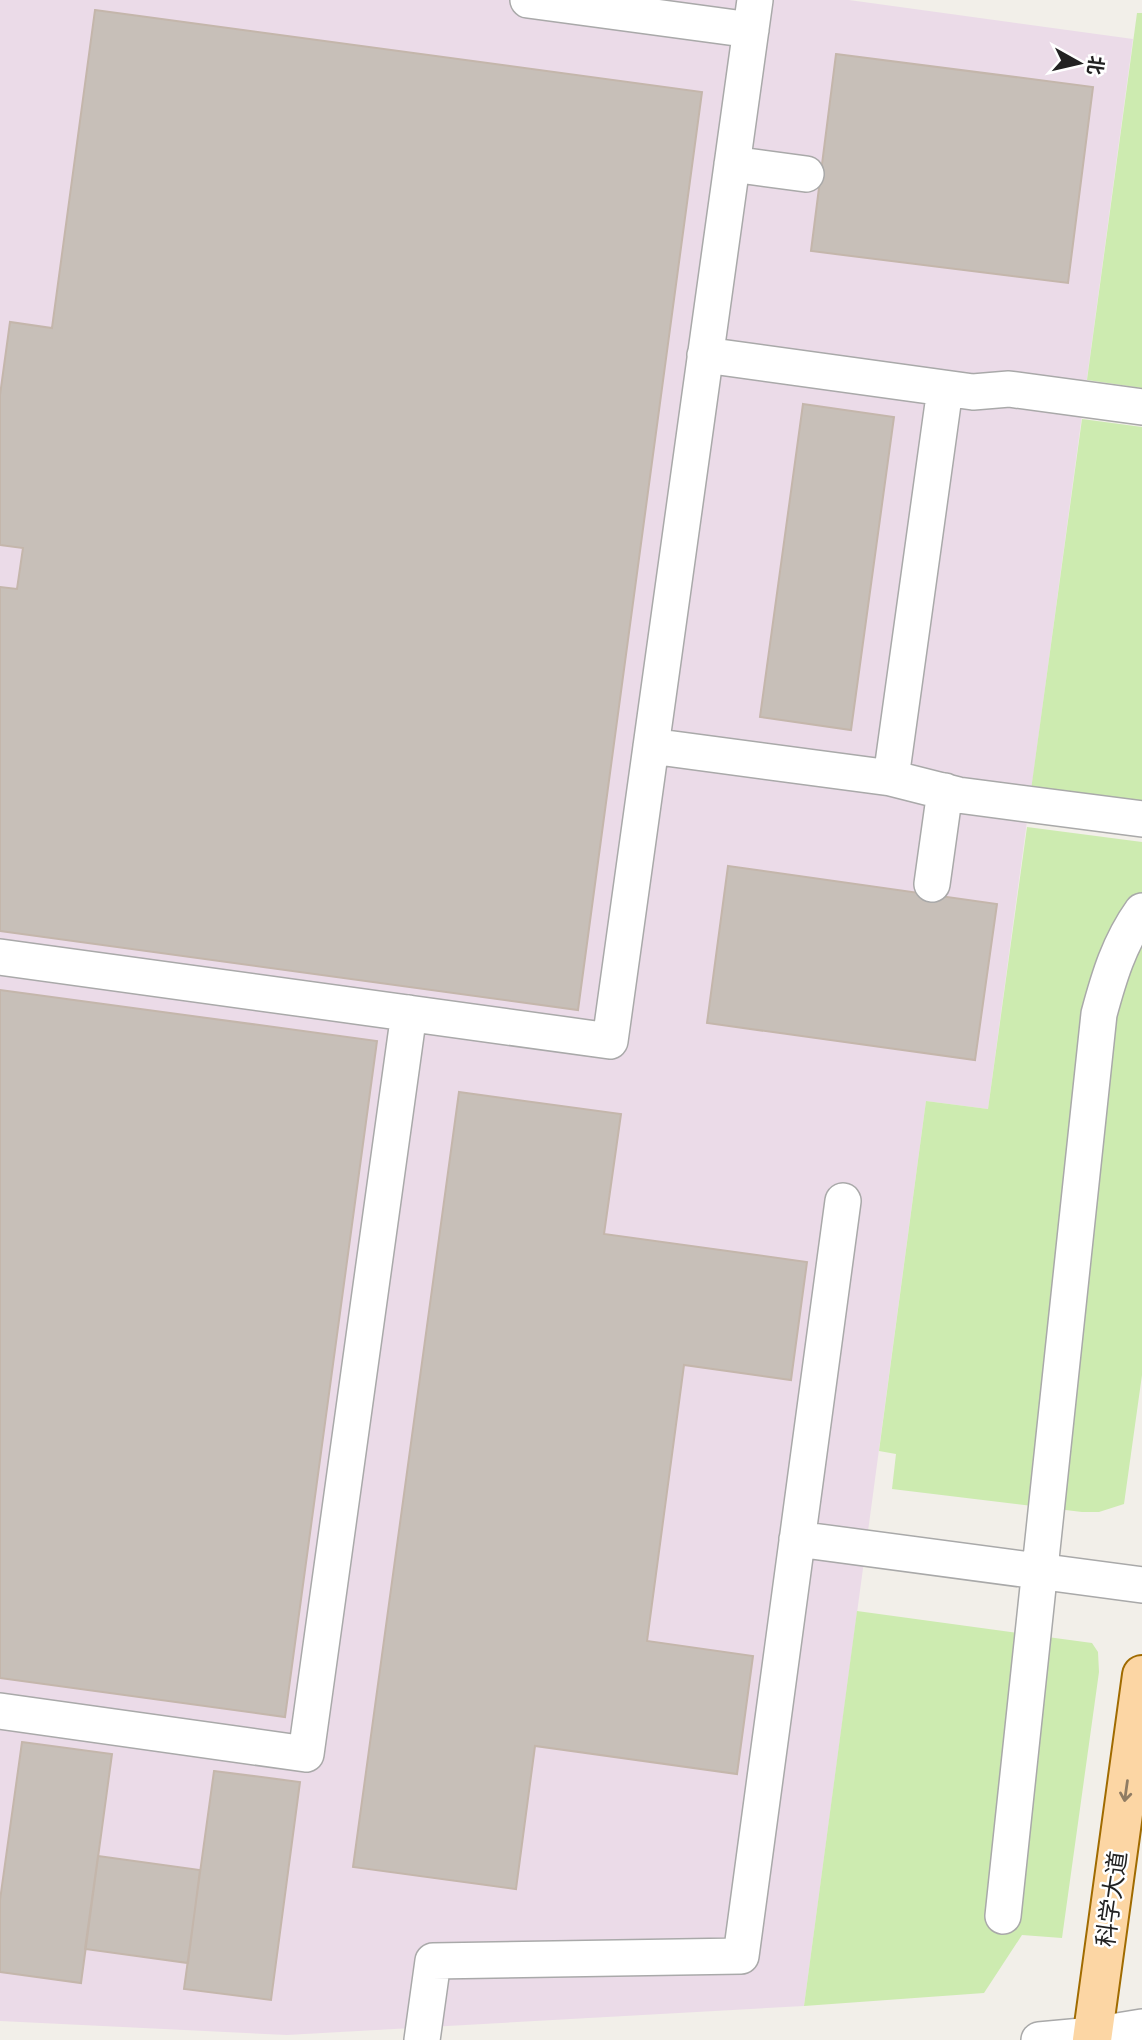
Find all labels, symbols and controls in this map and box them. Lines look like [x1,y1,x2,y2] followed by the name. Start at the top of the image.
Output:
[1044,28,1114,98] north arrow
[1083,54,1108,76] text: 北
[1120,1779,1133,1802] one-way arrow
[1090,1849,1133,1948] street label: 科学大道

